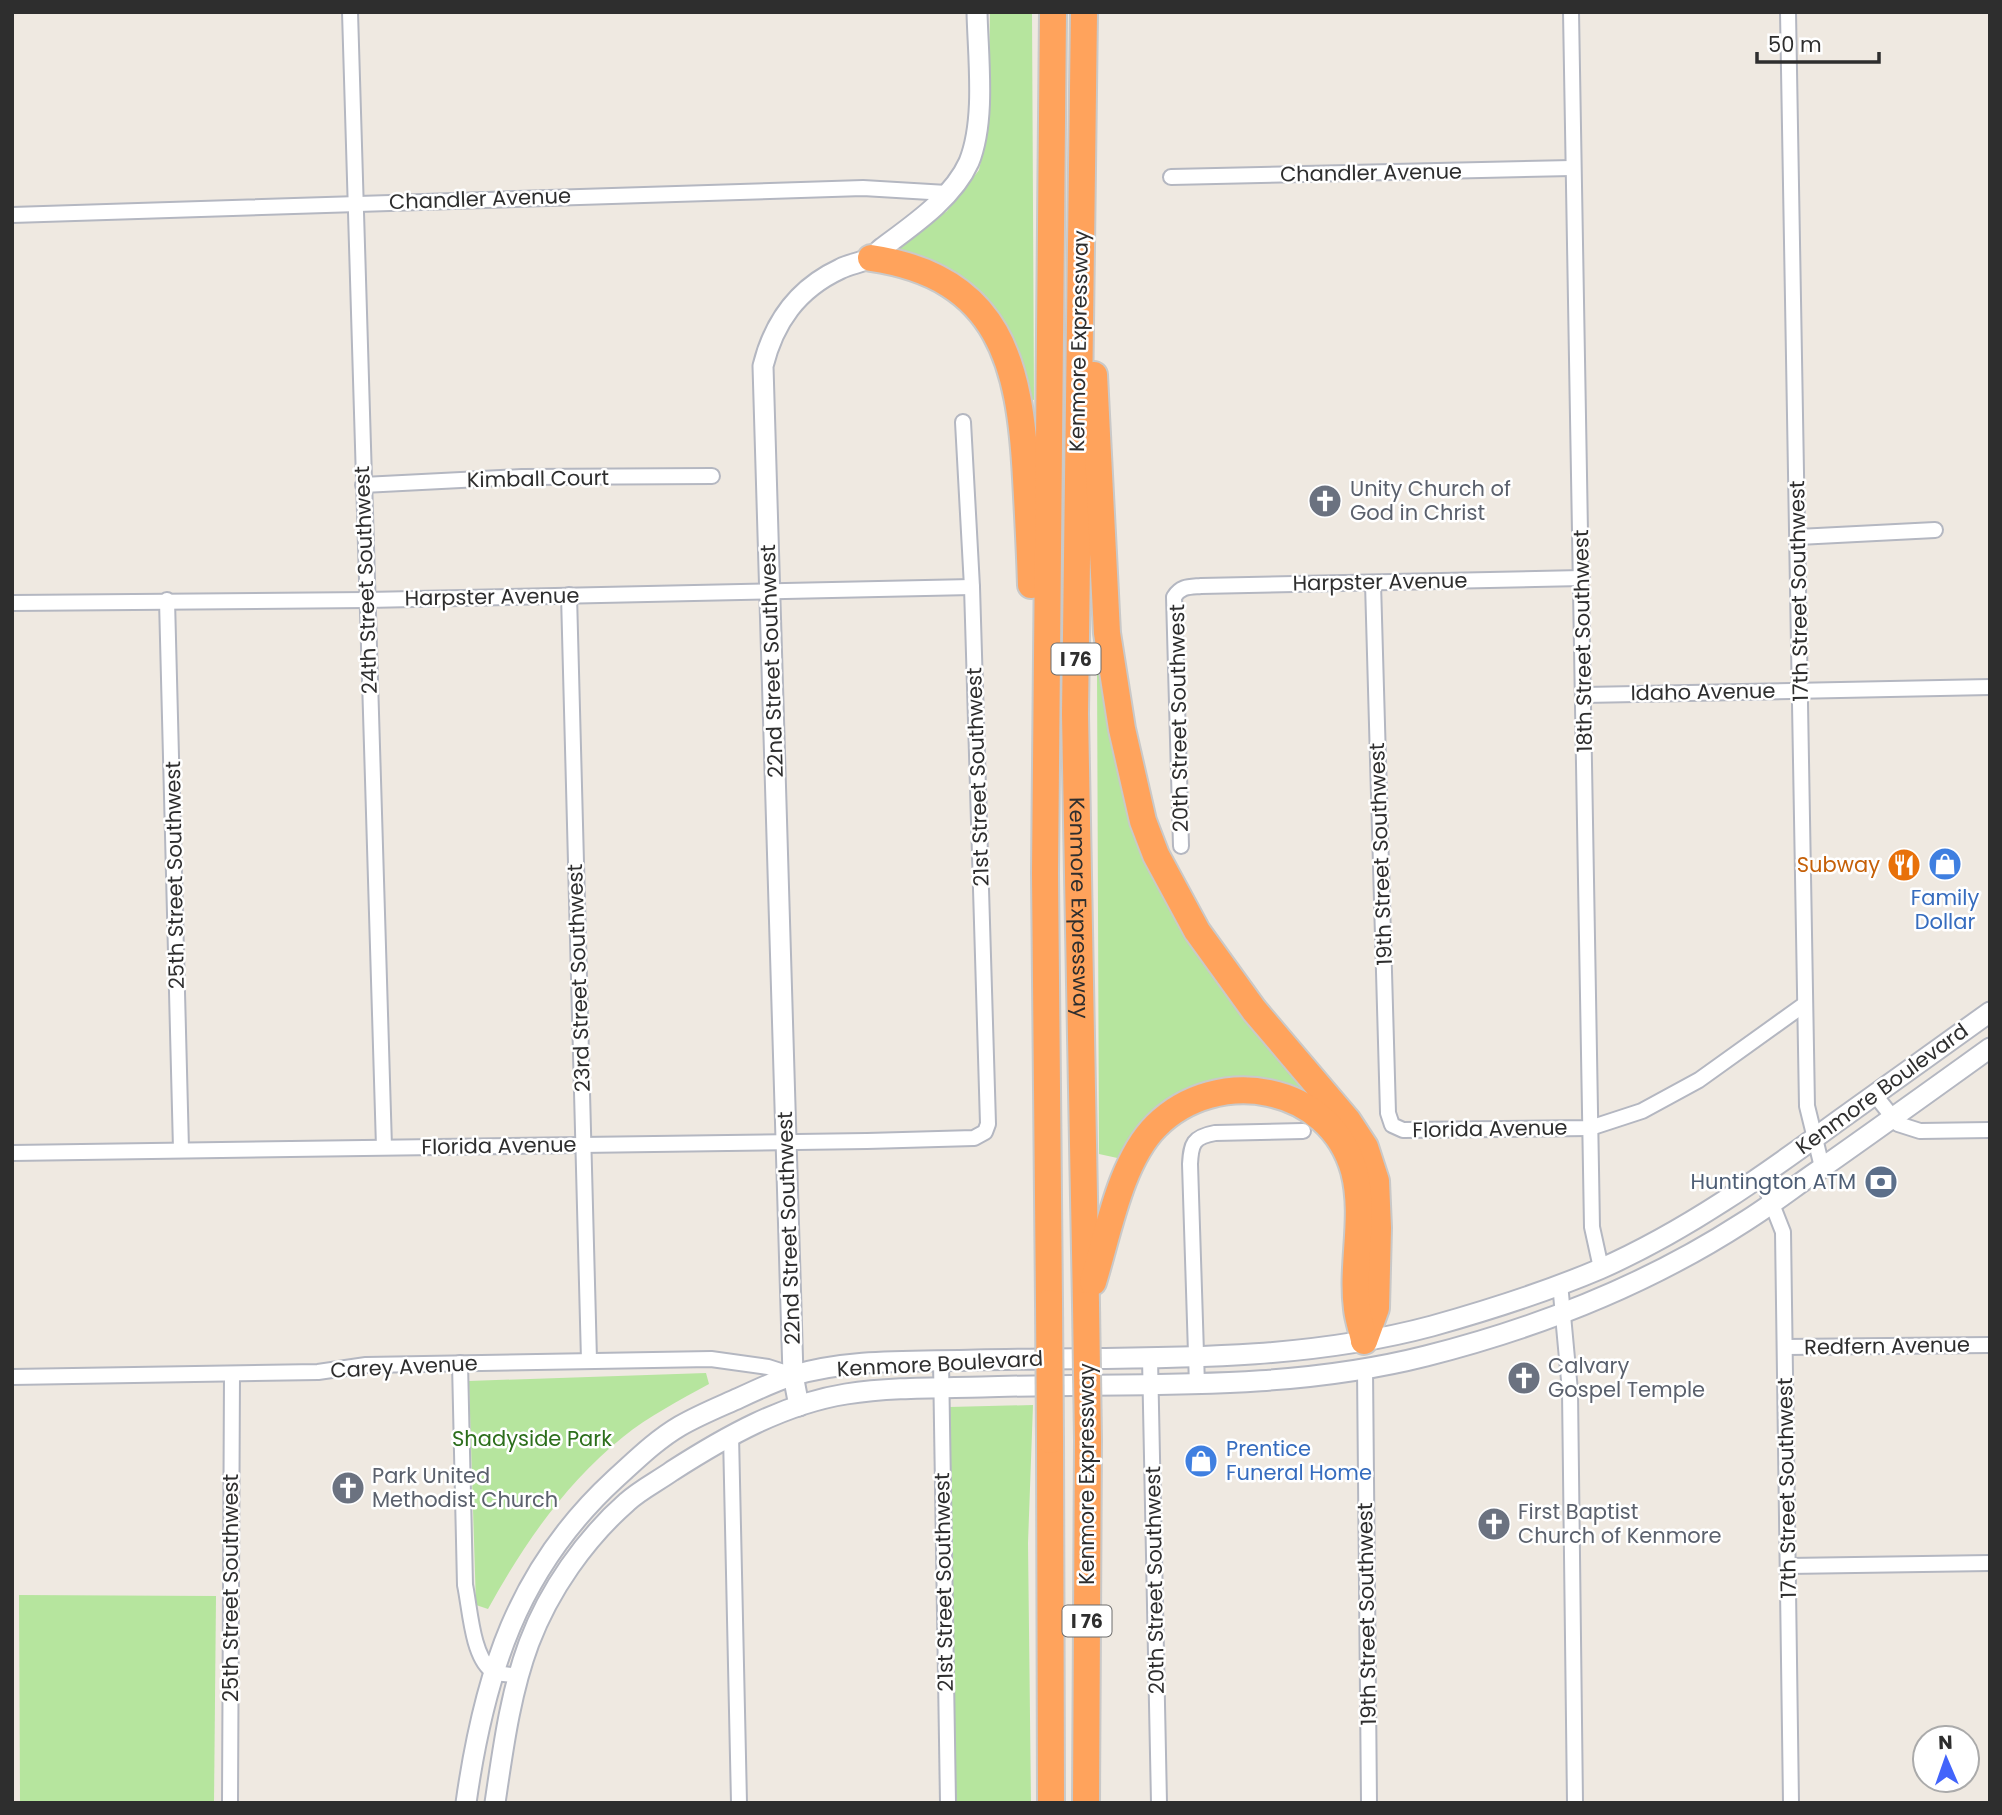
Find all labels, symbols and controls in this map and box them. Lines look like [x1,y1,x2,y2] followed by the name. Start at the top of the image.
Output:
[1757,21,1880,65] scale bar
[1768,30,1822,59] text: 50 m
[1280,156,1462,189] street label: Chandler Avenue
[389,181,571,216] street label: Chandler Avenue
[1062,230,1095,452] street label: Kenmore Expressway
[467,463,609,494] street label: Kimball Court
[347,465,384,695] street label: 24th Street Southwest
[1350,474,1511,527] place label: Unity Church of God in Christ
[1782,480,1815,702] street label: 17th Street Southwest
[1306,482,1344,520] church icon: Unity Church of God in Christ
[1566,529,1599,753] street label: 18th Street Southwest
[753,544,790,778] street label: 22nd Street Southwest
[1292,565,1468,598] street label: Harpster Avenue
[404,580,580,613] street label: Harpster Avenue
[1162,604,1195,832] street label: 20th Street Southwest
[1052,644,1100,674] road number: I 76
[959,667,996,887] street label: 21st Street Southwest
[1630,676,1776,707] street label: Idaho Avenue
[1362,742,1399,966] street label: 19th Street Southwest
[158,761,191,989] street label: 25th Street Southwest
[1063,797,1096,1019] street label: Kenmore Expressway
[1926,845,1964,883] shop icon: Family Dollar
[1885,846,1923,884] restaurant icon: Subway
[1797,850,1880,879] place label: Subway
[560,863,597,1093] street label: 23rd Street Southwest
[1911,883,1979,936] place label: Family Dollar
[1790,1016,1974,1161] street label: Kenmore Boulevard
[770,1111,807,1345] street label: 22nd Street Southwest
[1412,1113,1568,1144] street label: Florida Avenue
[421,1130,577,1161] street label: Florida Avenue
[1862,1163,1900,1201] bank icon: Huntington ATM
[1690,1167,1856,1196] place label: Huntington ATM
[1804,1330,1970,1361] street label: Redfern Avenue
[836,1344,1044,1383] street label: Kenmore Boulevard
[330,1348,478,1385] street label: Carey Avenue
[1548,1351,1705,1404] place label: Calvary Gospel Temple
[1505,1359,1543,1397] church icon: Calvary Gospel Temple
[1072,1363,1101,1585] street label: Kenmore Expressway
[1770,1377,1803,1599] street label: 17th Street Southwest
[452,1424,612,1453] park label: Shadyside Park
[1226,1434,1372,1487] place label: Prentice Funeral Home
[1182,1442,1220,1480] shop icon: Prentice Funeral Home
[372,1461,558,1514] place label: Park United Methodist Church
[1138,1466,1171,1694] street label: 20th Street Southwest
[329,1469,367,1507] church icon: Park United Methodist Church
[927,1472,960,1692] street label: 21st Street Southwest
[216,1474,245,1702] street label: 25th Street Southwest
[1518,1497,1722,1550] place label: First Baptist Church of Kenmore
[1350,1502,1383,1726] street label: 19th Street Southwest
[1475,1505,1513,1543] church icon: First Baptist Church of Kenmore
[1062,1606,1112,1637] road number: I 76
[1911,1724,1981,1794] north arrow
[1938,1729,1953,1756] text: N

